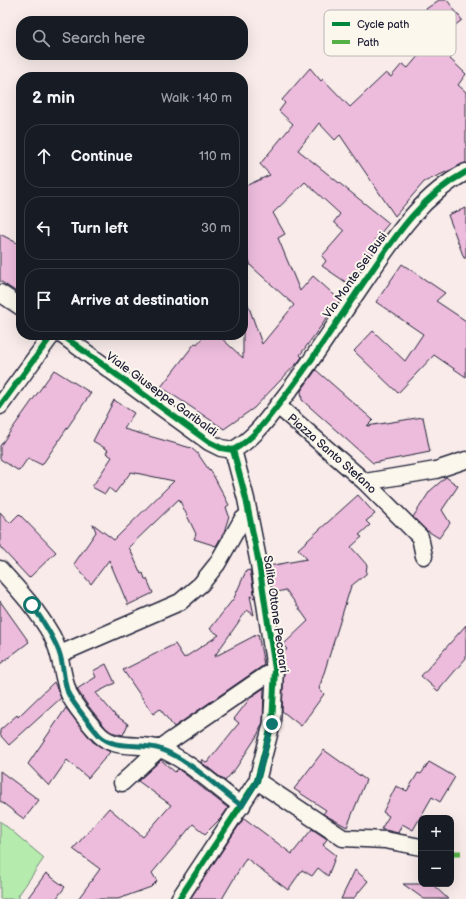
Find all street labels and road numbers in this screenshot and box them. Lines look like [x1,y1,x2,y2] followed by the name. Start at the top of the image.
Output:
[320,229,391,321] street label: Via Monte Sei Busi
[103,349,221,440] street label: Viale Giuseppe Garibaldi
[284,411,380,497] street label: Piazza Santo Stefano
[260,554,291,674] street label: Salita Ottone Pecorari

